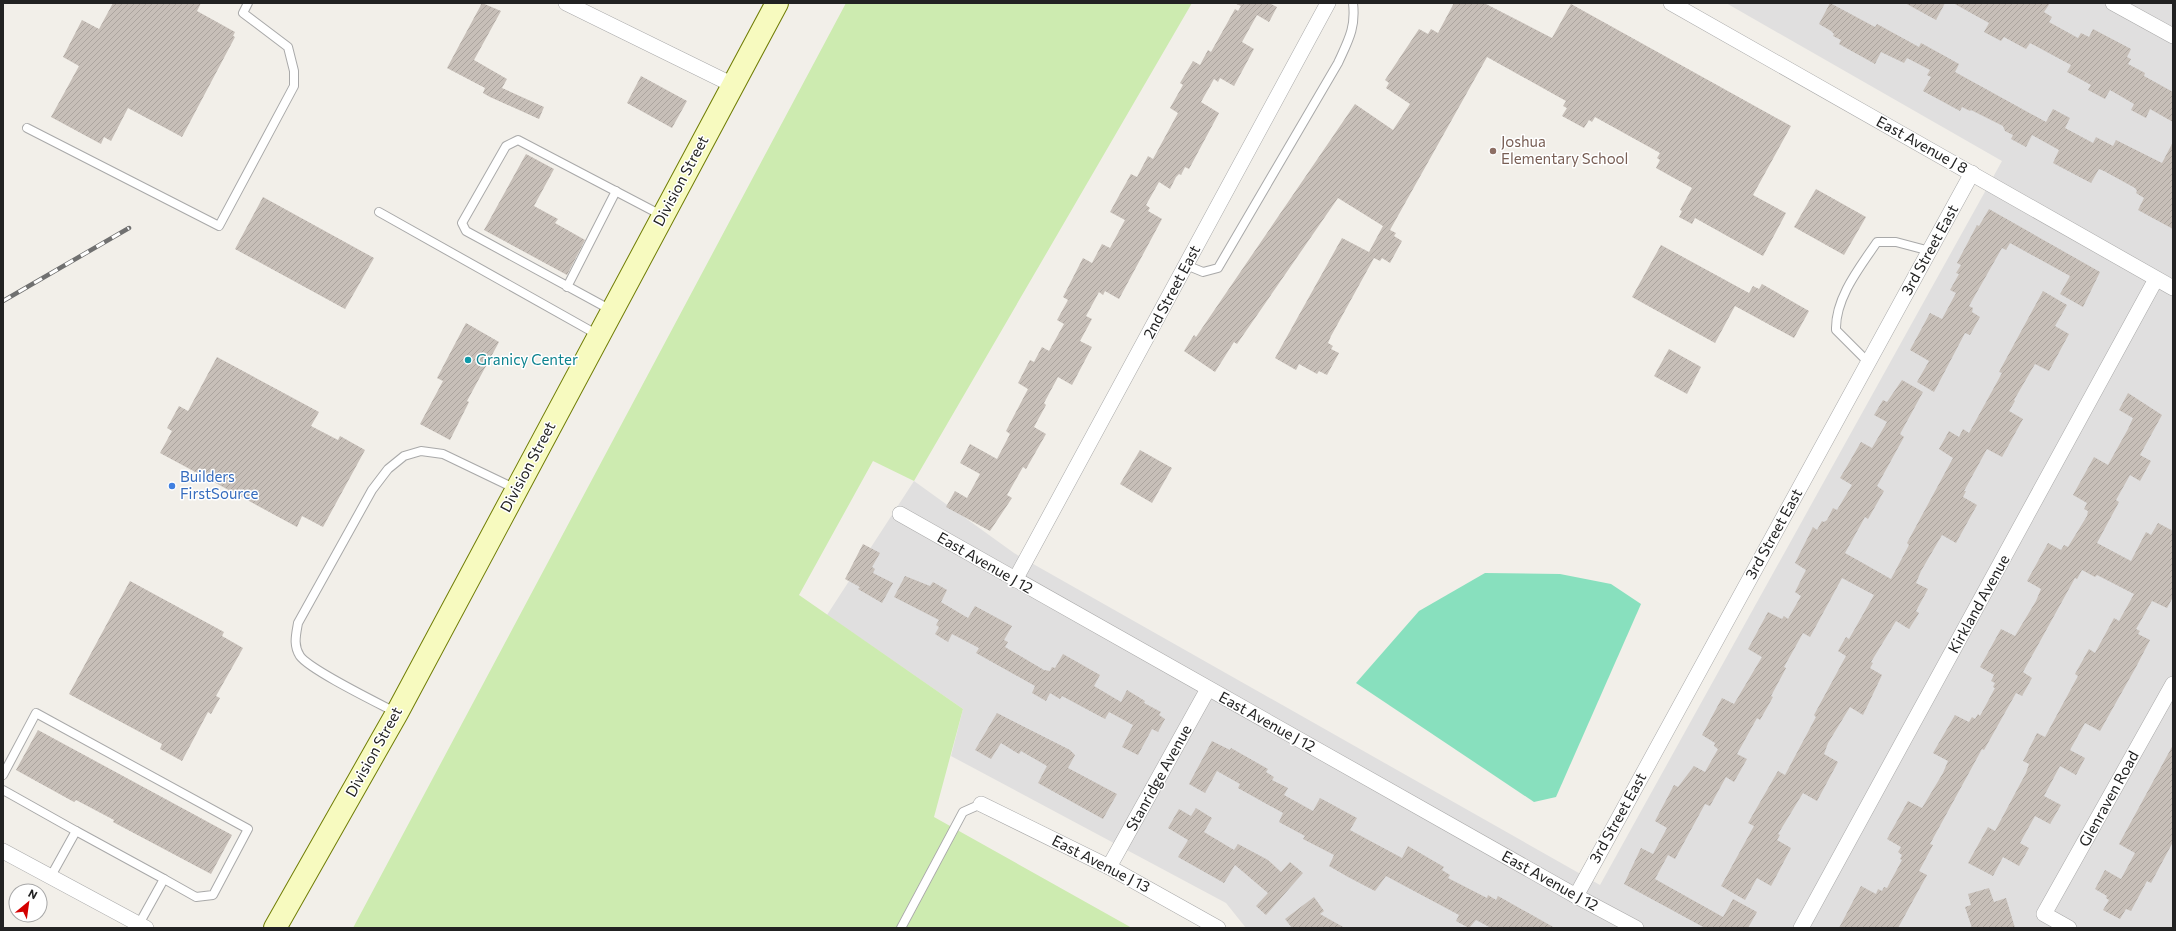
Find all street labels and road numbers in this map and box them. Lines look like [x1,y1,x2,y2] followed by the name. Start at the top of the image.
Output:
[1874,112,1971,177] street label: East Avenue J 8
[649,132,712,229] street label: Division Street
[1897,201,1961,298] street label: 3rd Street East
[1139,242,1203,341] street label: 2nd Street East
[496,418,559,515] street label: Division Street
[1741,485,1805,582] street label: 3rd Street East
[934,527,1037,597] street label: East Avenue J 12
[1944,551,2013,656] street label: Kirkland Avenue
[1216,687,1319,755] street label: East Avenue J 12
[341,703,405,800] street label: Division Street
[1122,721,1195,834] street label: Stanridge Avenue
[2074,748,2142,850] street label: Glenraven Road
[1585,769,1649,866] street label: 3rd Street East
[1049,831,1153,896] street label: East Avenue J 13
[1499,846,1602,914] street label: East Avenue J 12

